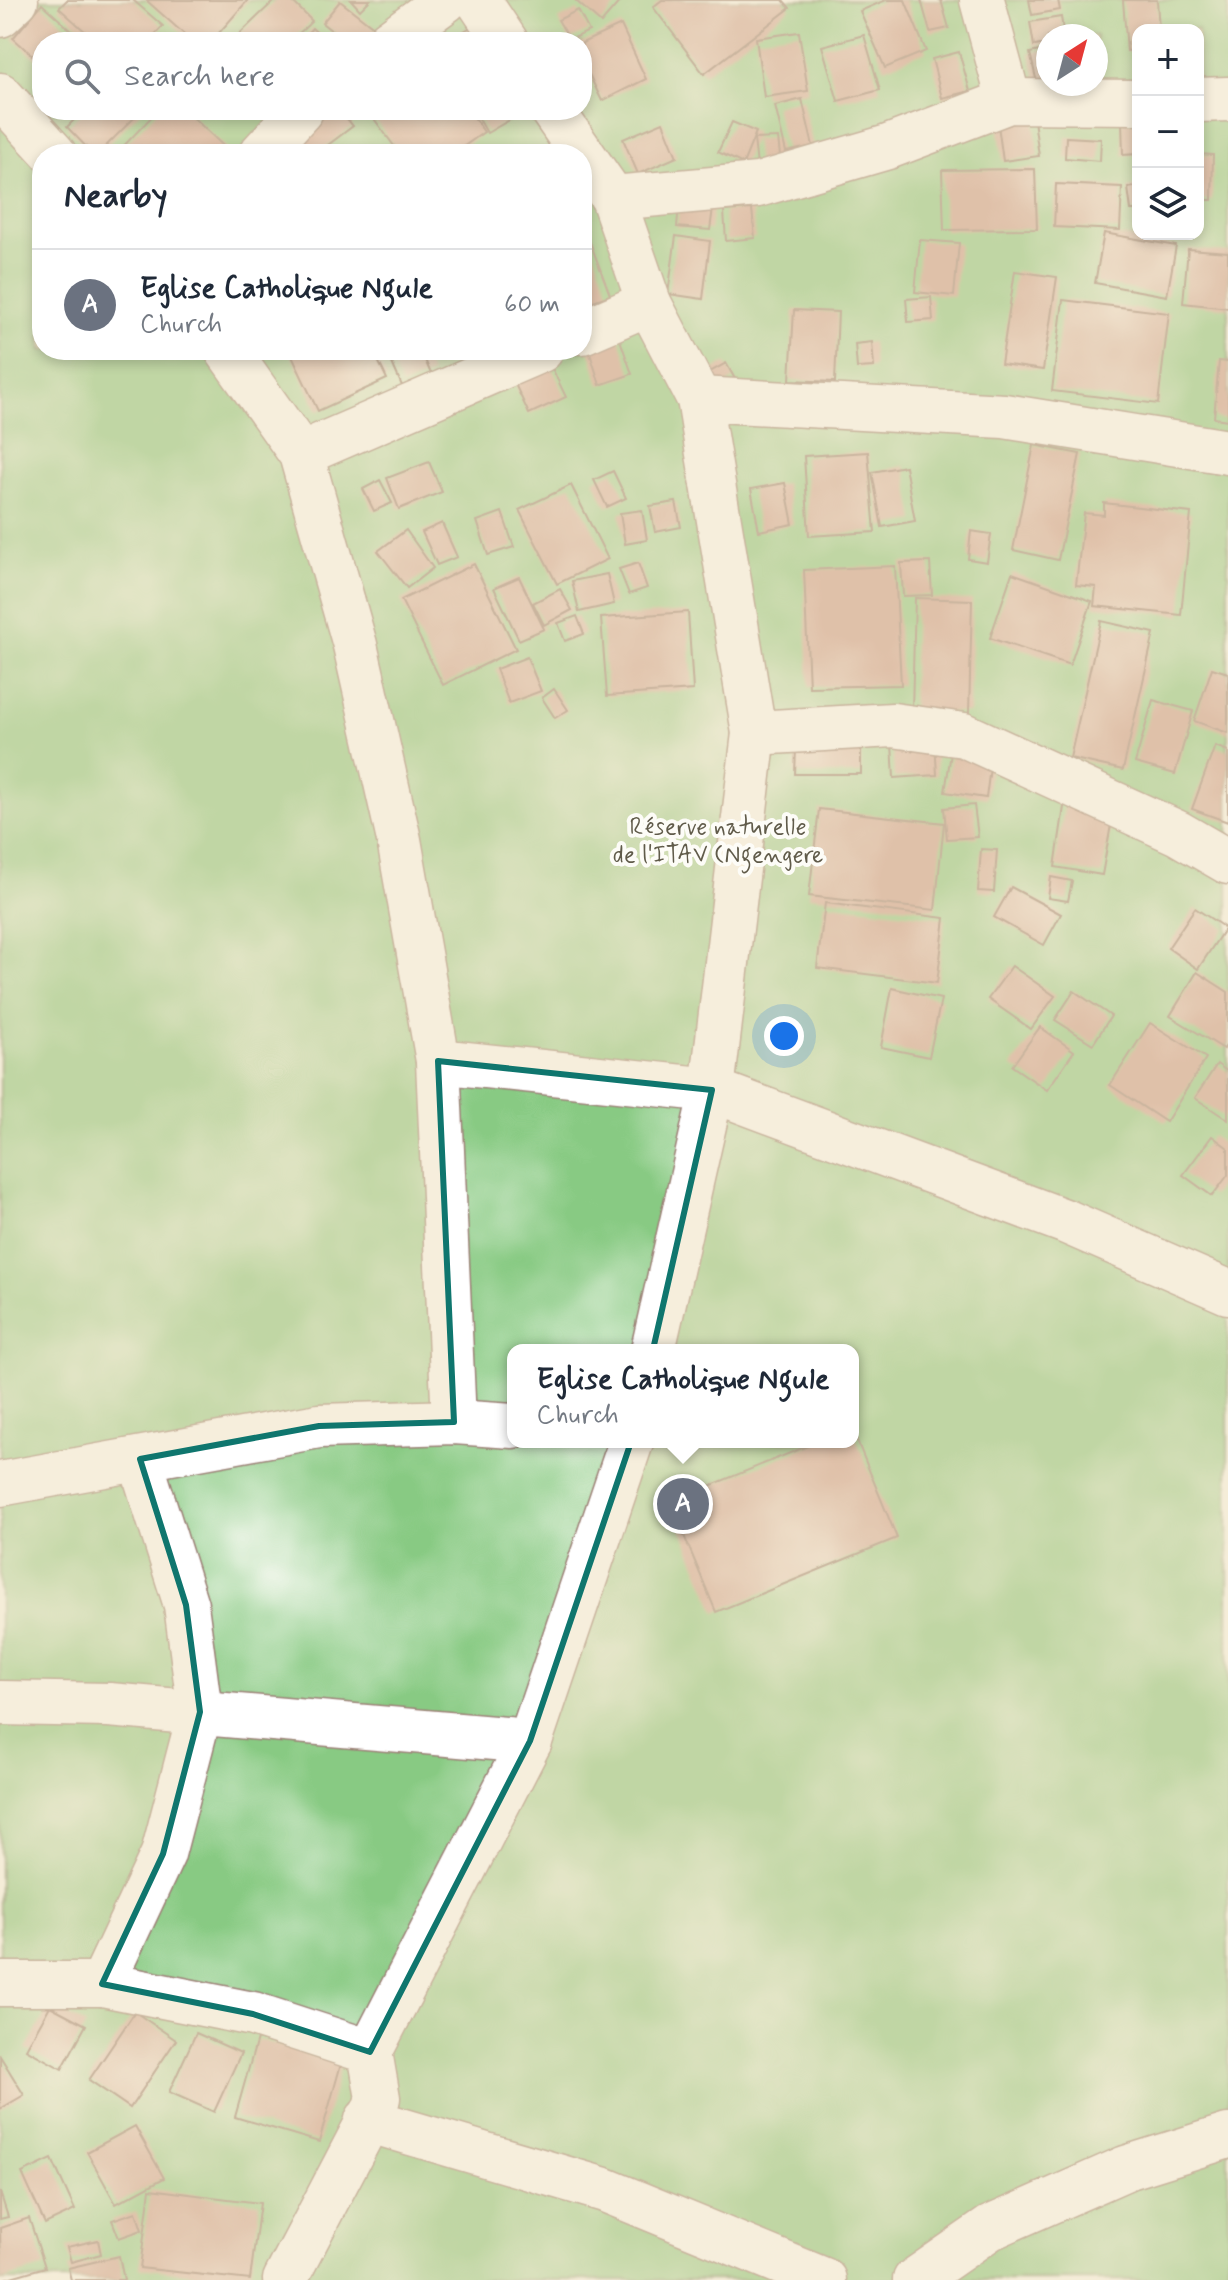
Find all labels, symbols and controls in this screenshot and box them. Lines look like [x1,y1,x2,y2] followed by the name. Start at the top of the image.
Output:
[1036,24,1108,96] north arrow
[1132,24,1204,240] map controls
[1132,24,1204,96] button: +
[32,32,592,120] search box
[60,54,104,98] icon: search
[124,57,275,96] text: Search here
[1132,96,1204,168] button: −
[1132,168,1204,240] button: layers
[64,174,168,219] text: Nearby
[140,269,433,308] text: Eglise Catholique Ngule
[81,288,99,322] text: A
[504,288,560,322] text: 60 m
[140,308,222,342] text: Church
[613,812,823,874] park label: Réserve naturelle de l'ITAV (Ngengere
[764,1016,804,1056] your location
[507,1344,859,1448] popup
[537,1360,829,1399] text: Eglise Catholique Ngule
[537,1399,619,1433] text: Church
[657,1474,709,1534] pin: A

